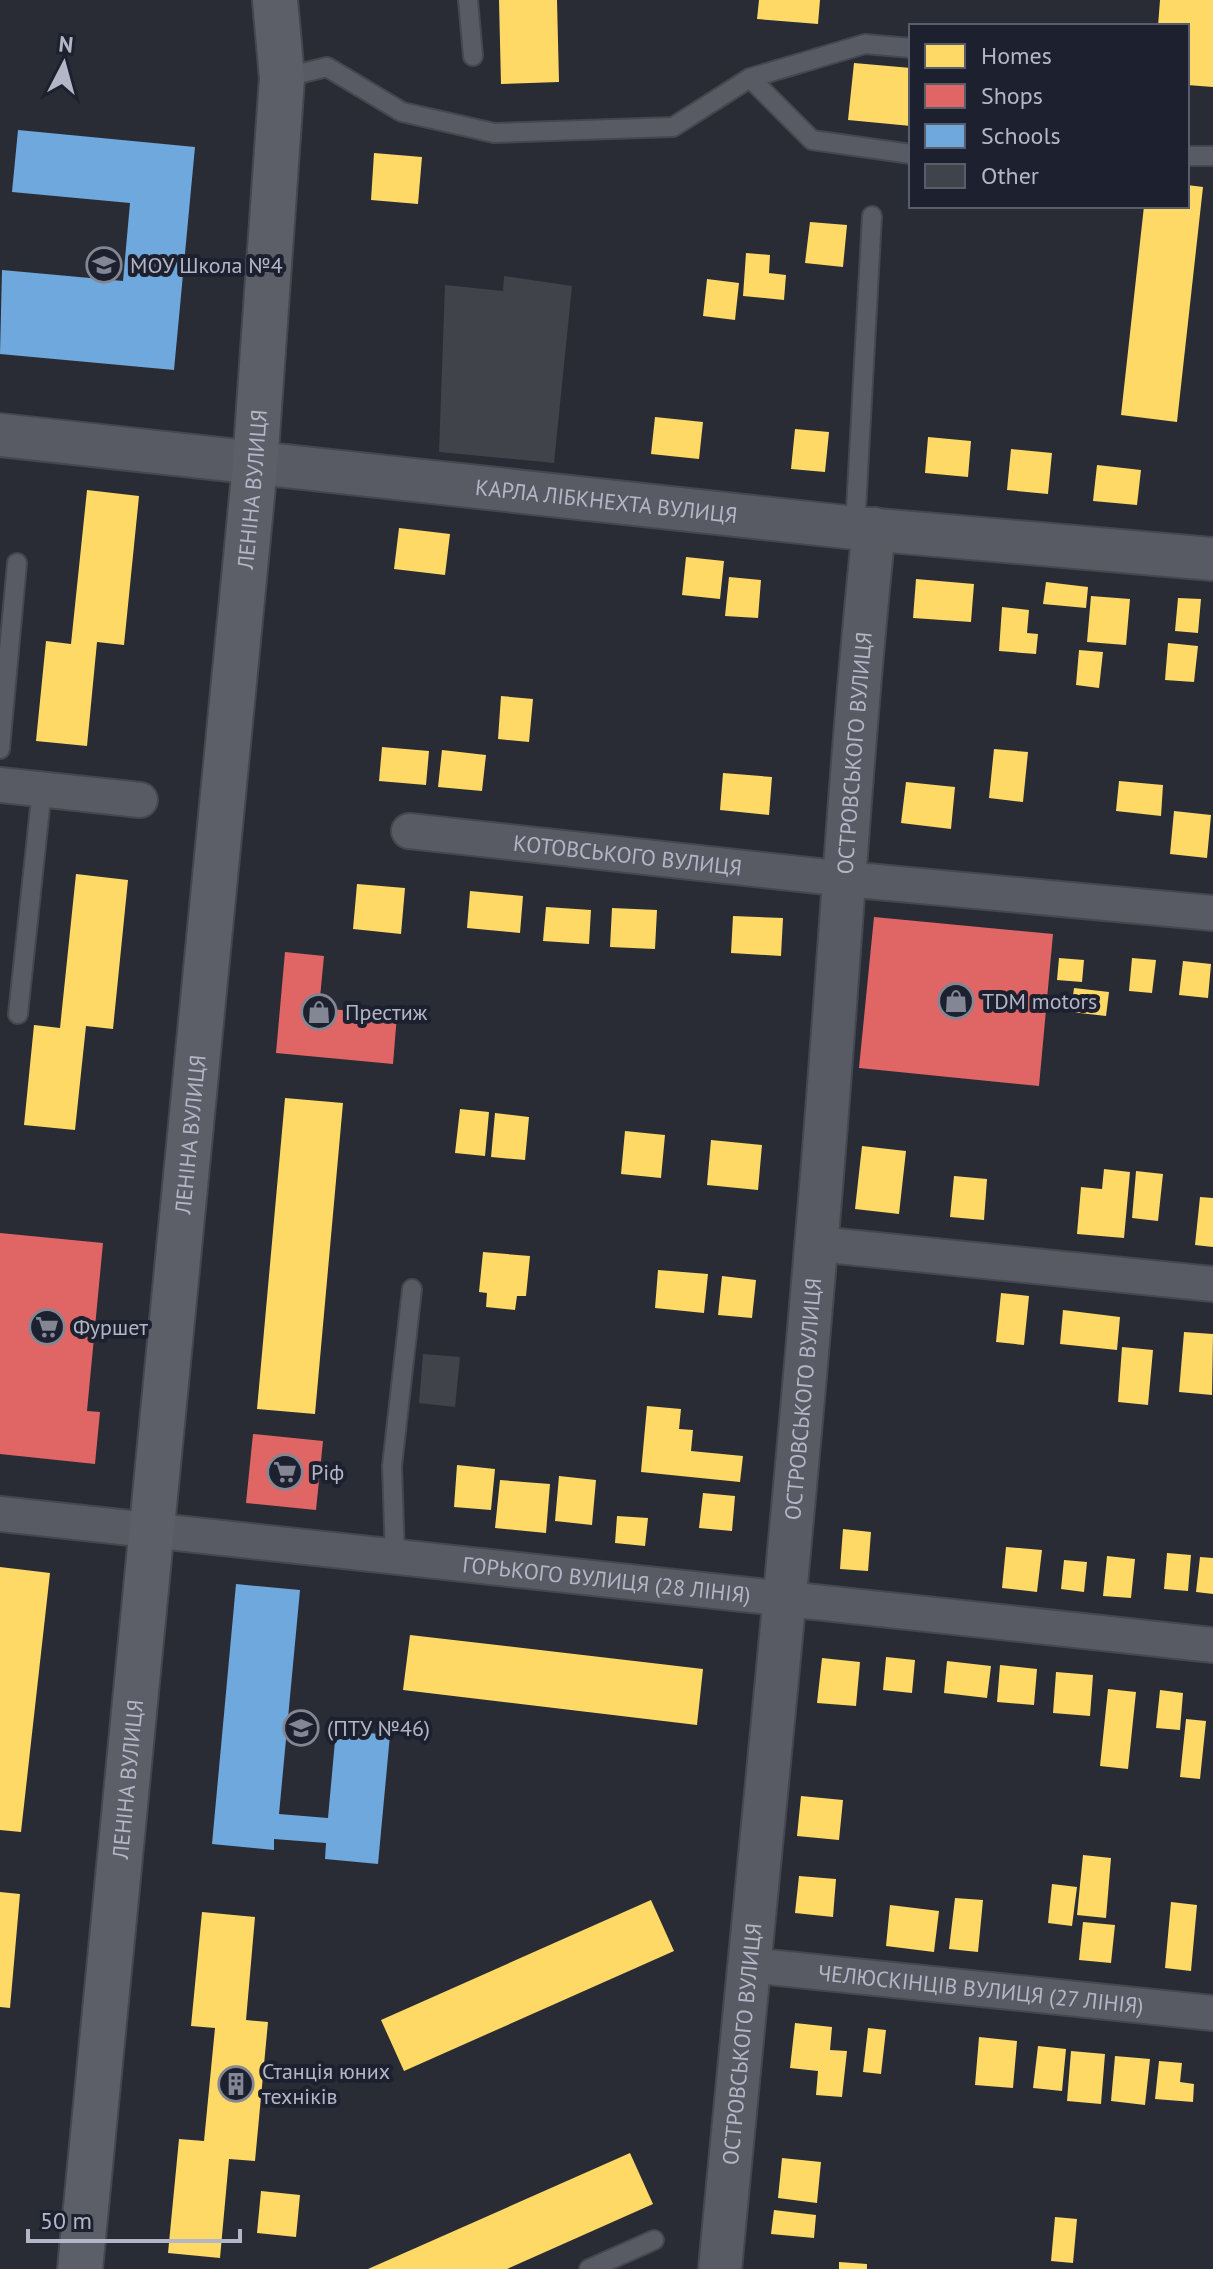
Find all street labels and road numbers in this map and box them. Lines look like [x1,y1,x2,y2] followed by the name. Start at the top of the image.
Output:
[231,409,273,571] street label: ЛЕНІНА ВУЛИЦЯ
[474,473,739,529] street label: КАРЛА ЛІБКНЕХТА ВУЛИЦЯ
[831,631,878,875] street label: ОСТРОВСЬКОГО ВУЛИЦЯ
[512,829,743,882] street label: КОТОВСЬКОГО ВУЛИЦЯ
[168,1053,212,1216] street label: ЛЕНІНА ВУЛИЦЯ
[778,1277,827,1521] street label: ОСТРОВСЬКОГО ВУЛИЦЯ
[461,1550,752,1609] street label: ГОРЬКОГО ВУЛИЦЯ (28 ЛIНIЯ)
[106,1698,149,1861] street label: ЛЕНІНА ВУЛИЦЯ
[716,1922,767,2166] street label: ОСТРОВСЬКОГО ВУЛИЦЯ
[817,1958,1145,2020] street label: ЧЕЛЮСКІНЦІВ ВУЛИЦЯ (27 ЛIНIЯ)

